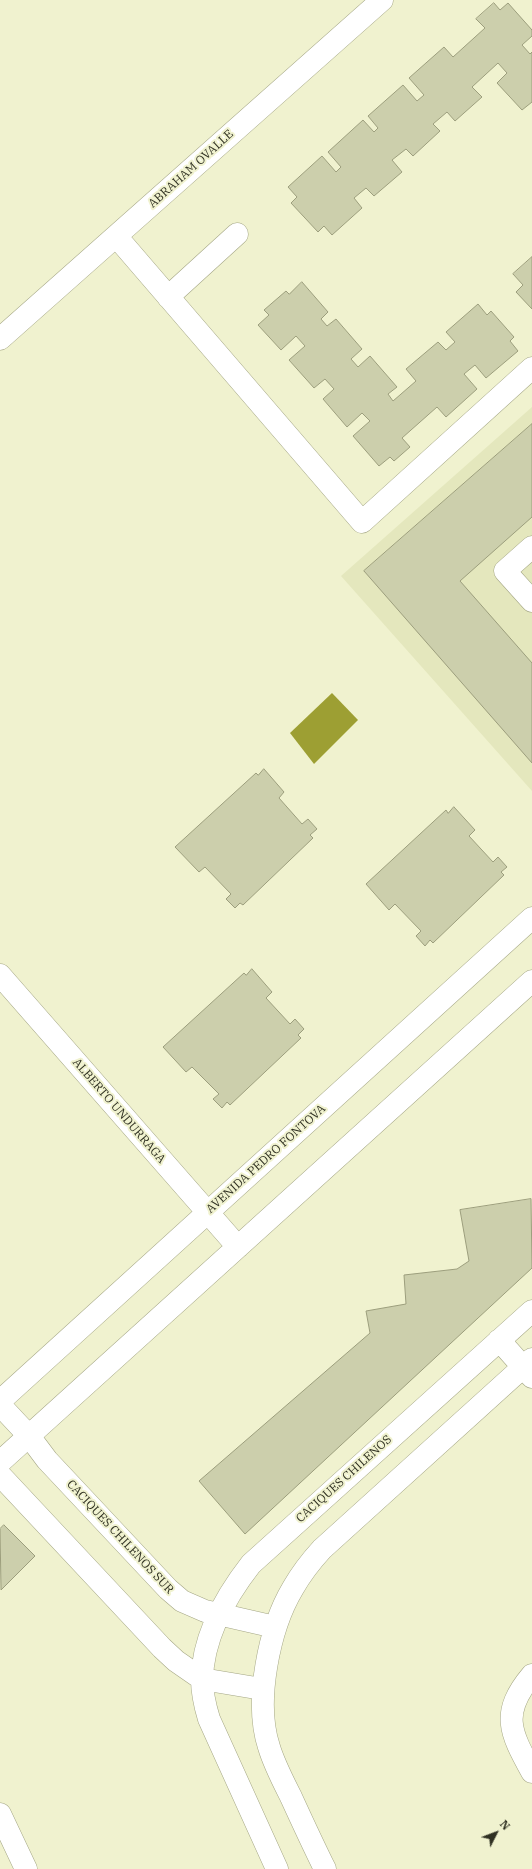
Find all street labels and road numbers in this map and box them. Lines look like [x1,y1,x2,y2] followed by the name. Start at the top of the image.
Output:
[145,127,237,211] street label: ABRAHAM OVALLE
[69,1056,169,1166] street label: ALBERTO UNDURRAGA
[203,1102,329,1216] street label: AVENIDA PEDRO FONTOVA
[293,1432,395,1526] street label: CACIQUES CHILENOS
[63,1477,177,1597] street label: CACIQUES CHILENOS SUR

